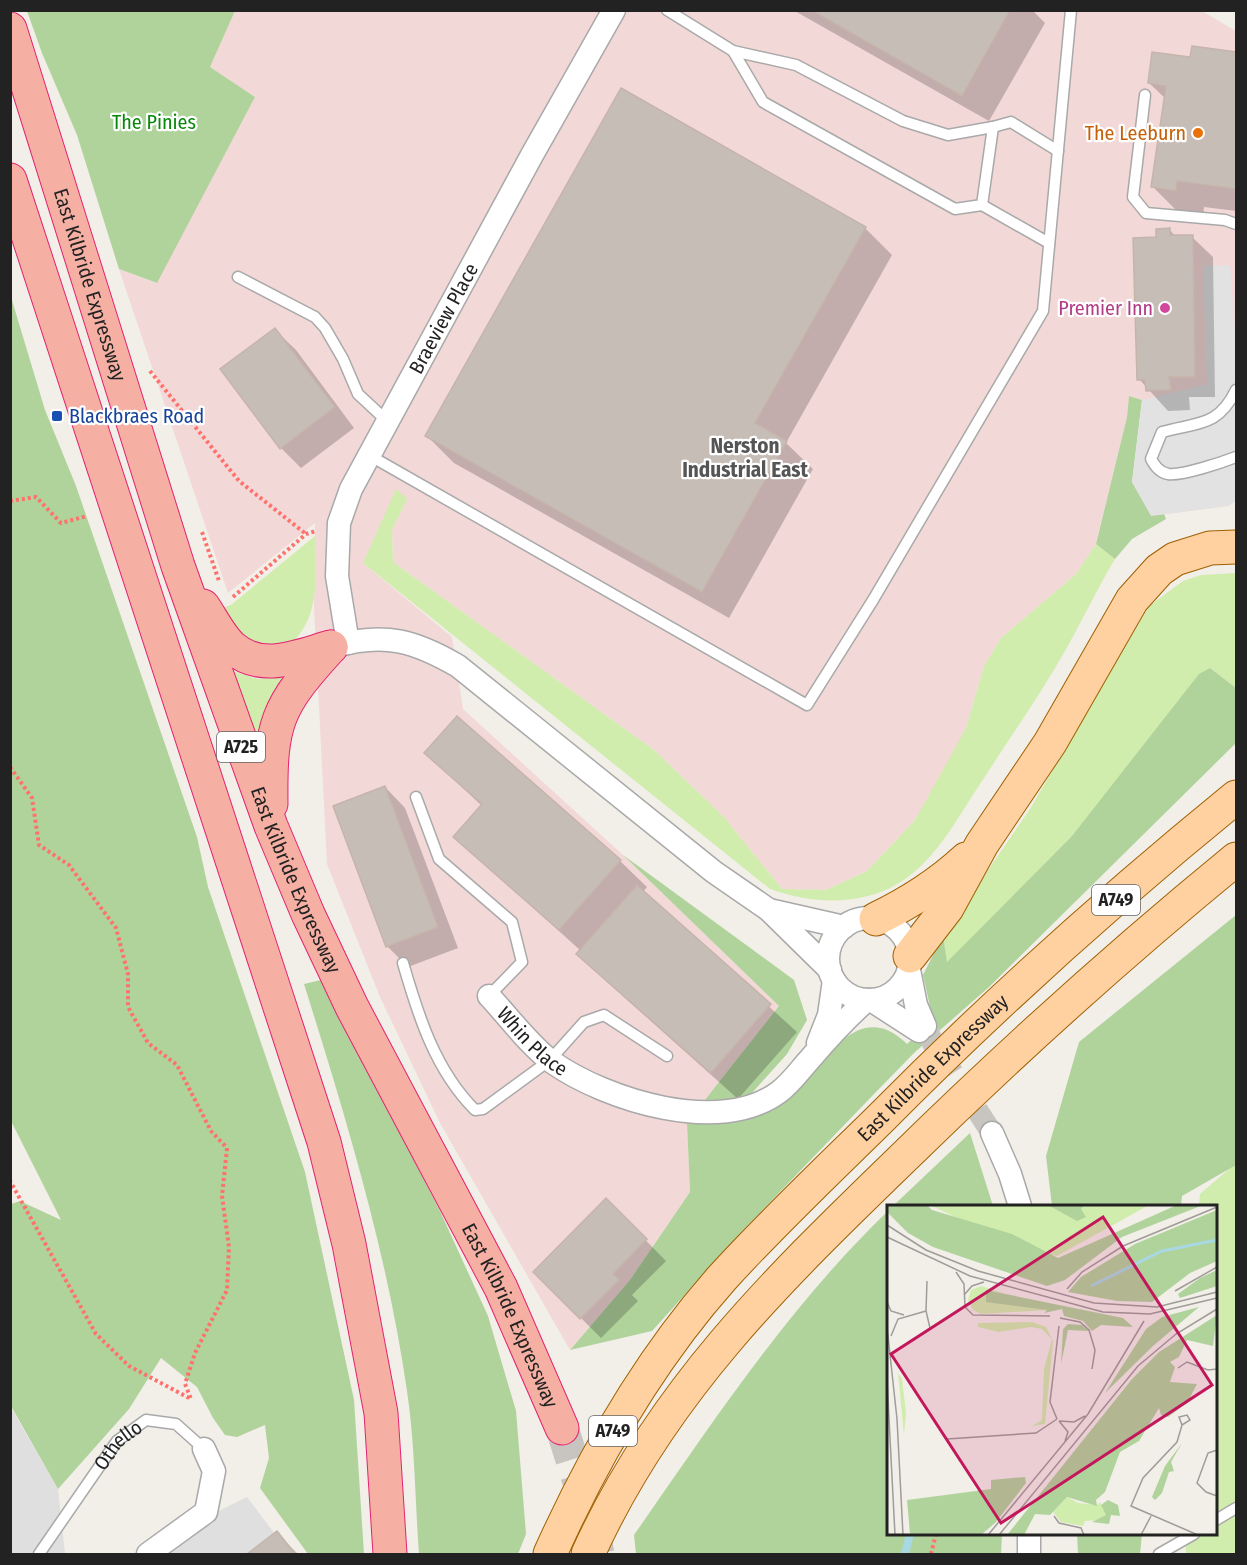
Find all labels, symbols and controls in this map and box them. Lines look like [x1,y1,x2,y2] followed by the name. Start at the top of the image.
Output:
[112,110,196,134] park label: The Pinies
[1085,121,1186,145] place label: The Leeburn
[1191,126,1205,140] marker: The Leeburn
[49,185,131,384] street label: East Kilbride Expressway
[404,259,483,378] street label: Braeview Place
[1058,296,1153,320] place label: Premier Inn
[1158,301,1172,315] marker: Premier Inn
[69,404,204,428] place label: Blackbraes Road
[50,409,64,423] marker: Blackbraes Road
[682,433,808,483] district label: Nerston Industrial East
[217,732,265,762] road number: A725
[246,783,346,977] street label: East Kilbride Expressway
[1092,885,1140,915] road number: A749
[852,989,1013,1146] street label: East Kilbride Expressway
[492,1002,572,1081] street label: Whin Place
[887,1205,1217,1535] inset map
[457,1219,564,1411] street label: East Kilbride Expressway
[89,1415,147,1475] street label: Othello
[589,1416,637,1446] road number: A749

